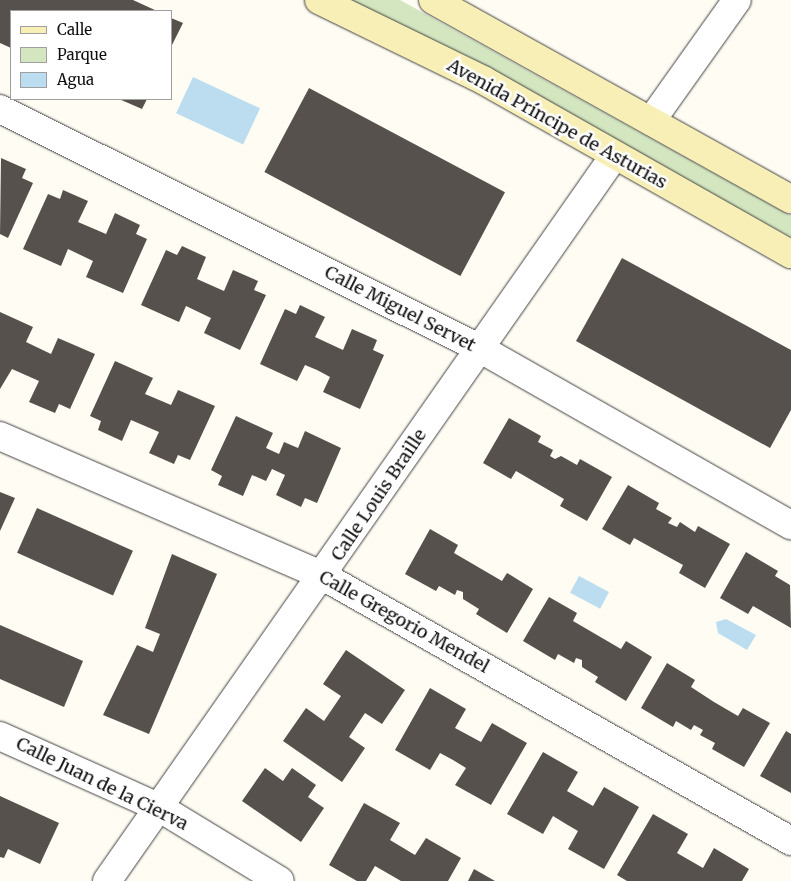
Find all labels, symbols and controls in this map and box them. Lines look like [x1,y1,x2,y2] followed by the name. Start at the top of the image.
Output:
[10,10,172,100] legend
[57,20,92,39] text: Calle
[57,45,107,64] text: Parque
[443,54,671,194] street label: Avenida Príncipe de Asturias
[57,70,94,89] text: Agua
[321,262,479,356] street label: Calle Miguel Servet
[327,425,431,565] street label: Calle Louis Braille
[315,566,493,678] street label: Calle Gregorio Mendel
[12,733,192,835] street label: Calle Juan de la Cierva

